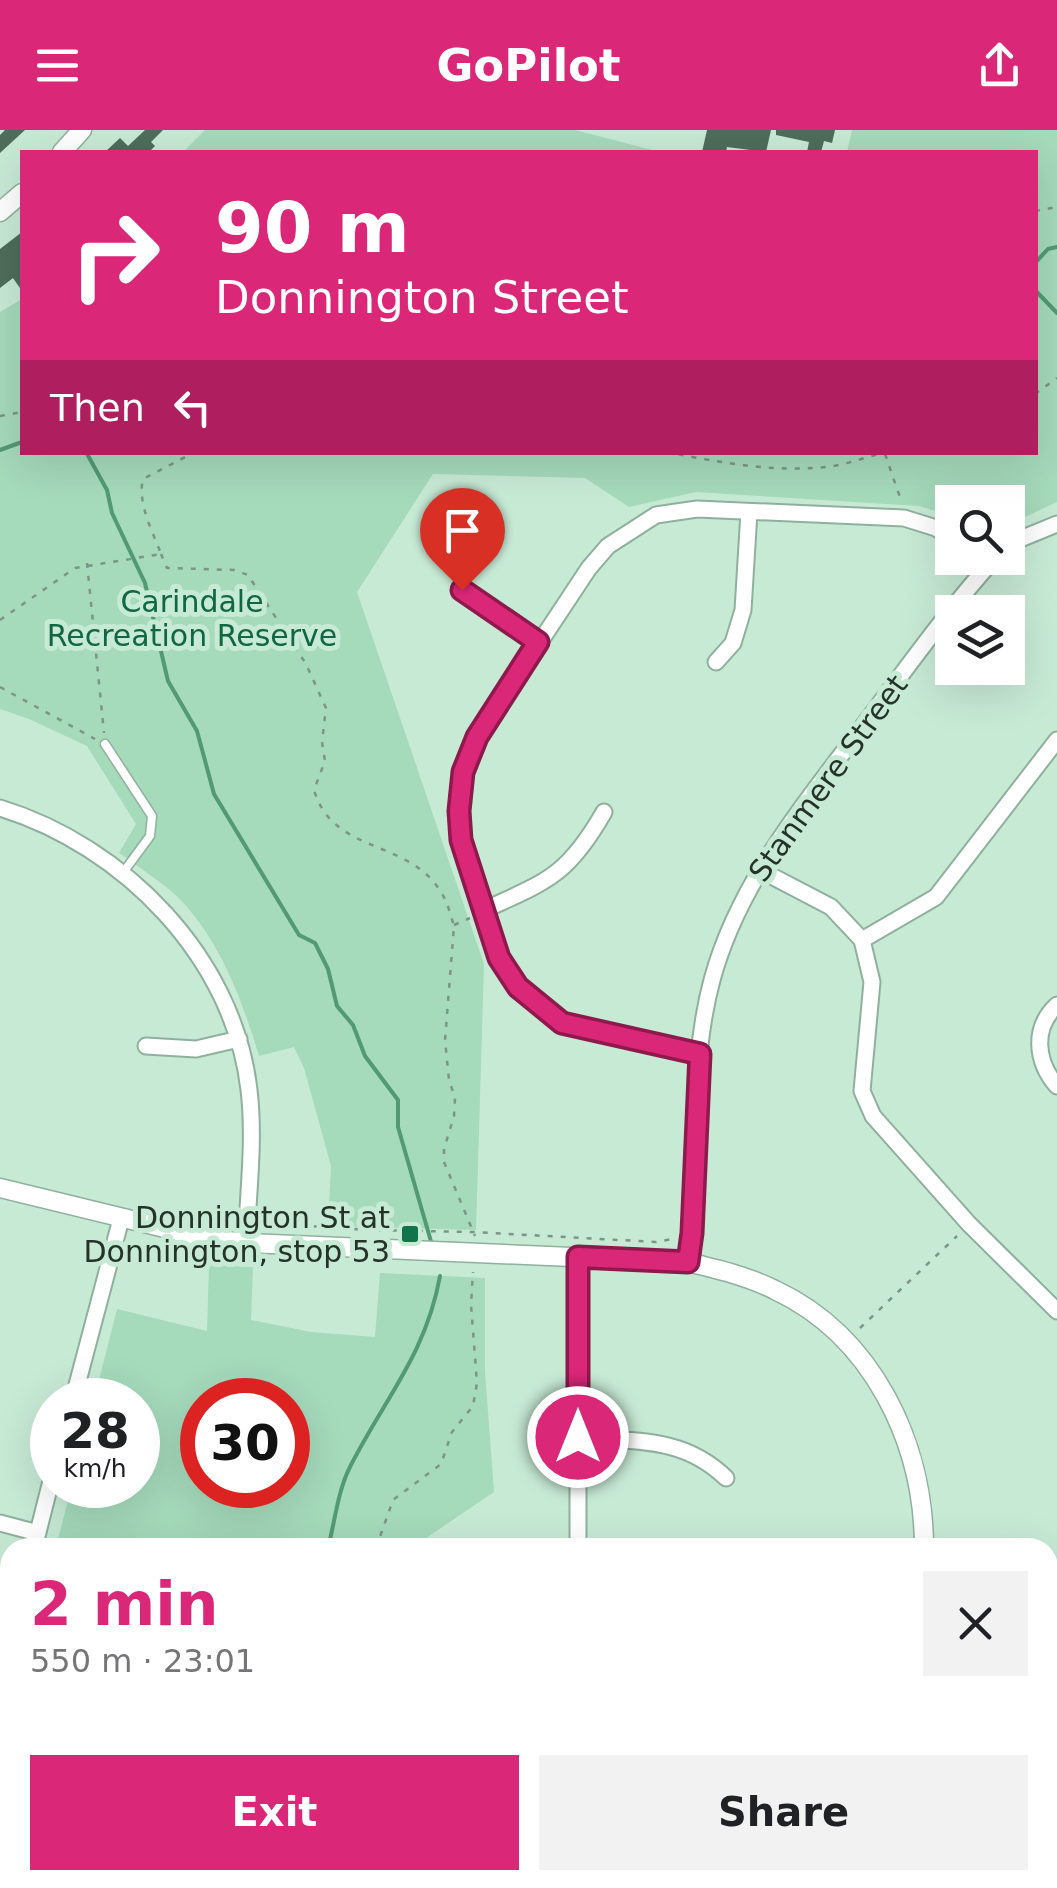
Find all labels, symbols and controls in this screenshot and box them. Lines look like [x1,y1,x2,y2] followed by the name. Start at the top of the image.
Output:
[30,38,85,93] icon: menu
[972,38,1027,93] icon: share
[436,39,621,92] text: GoPilot
[215,187,410,269] text: 90 m
[50,190,180,320] icon: right
[215,271,629,324] text: Donnington Street
[165,380,220,435] icon: left
[50,386,145,430] text: Then
[935,485,1025,685] map controls
[935,485,1025,575] button: search
[420,488,505,591] pin
[435,503,490,558] icon: arrive
[47,584,337,653] park label: Carindale Recreation Reserve
[935,595,1025,685] button: layers
[741,668,915,888] street label: Stanmere Street
[83,1200,390,1269] place label: Donnington St at Donnington, stop 53
[399,1223,421,1245] marker: Donnington St at Donnington, stop 53
[180,1378,310,1508] speed limit sign: 30
[526,1385,630,1489] position arrow
[60,1402,130,1460] text: 28
[63,1454,127,1483] text: km/h
[30,1569,218,1639] text: 2 min
[923,1571,1028,1676] button: close
[30,1642,255,1680] text: 550 m · 23:01
[30,1755,519,1870] button: Exit
[539,1755,1028,1870] button: Share

